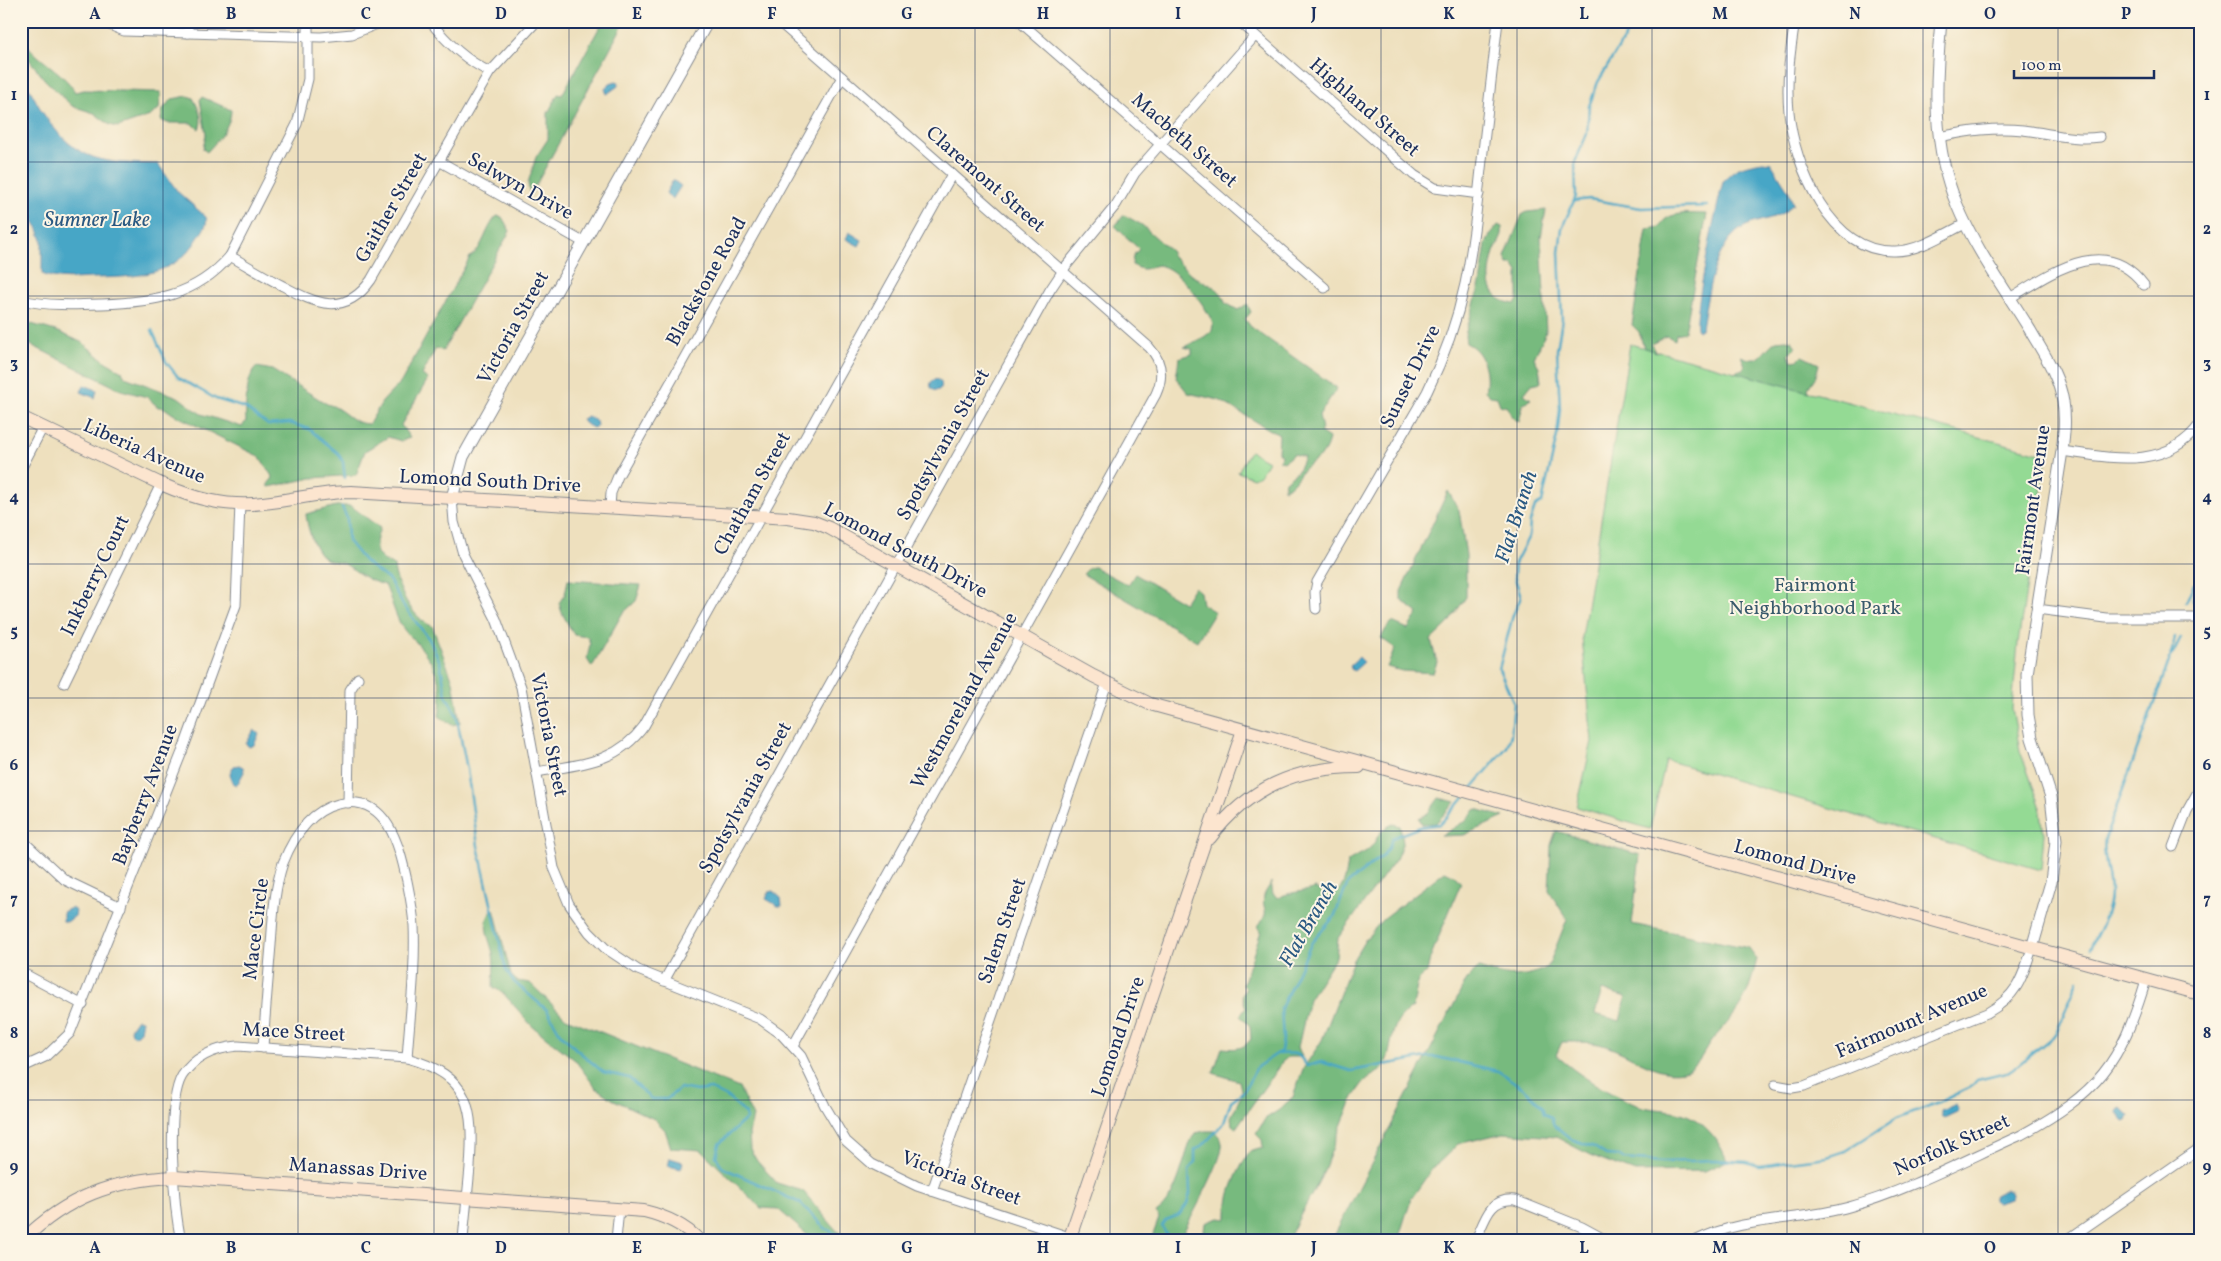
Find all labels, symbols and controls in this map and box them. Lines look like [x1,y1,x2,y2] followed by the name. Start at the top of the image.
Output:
[89,4,101,26] text: A
[226,4,237,26] text: B
[361,4,371,26] text: C
[495,4,507,26] text: D
[632,4,642,26] text: E
[767,4,777,26] text: F
[901,4,913,26] text: G
[1037,4,1049,26] text: H
[1175,4,1181,26] text: I
[1310,4,1317,26] text: J
[1443,4,1455,26] text: K
[1579,4,1589,26] text: L
[1712,4,1728,26] text: M
[1849,4,1861,26] text: N
[1984,4,1996,26] text: O
[2121,4,2131,26] text: P
[2014,48,2154,80] scale bar
[1302,52,1426,164] street label: Highland Street
[2021,56,2061,77] text: 100 m
[11,85,17,107] text: 1
[2204,85,2210,107] text: 1
[1125,87,1243,195] street label: Macbeth Street
[919,120,1051,240] street label: Claremont Street
[462,146,578,228] street label: Selwyn Drive
[349,147,435,269] street label: Gaither Street
[44,206,150,235] water label: Sumner Lake
[660,212,754,352] street label: Blackstone Road
[10,219,18,241] text: 2
[2203,219,2211,241] text: 2
[471,266,557,390] street label: Victoria Street
[1374,320,1448,434] street label: Sunset Drive
[10,353,18,375] text: 3
[2203,353,2211,375] text: 3
[891,364,997,526] street label: Spotsylvania Street
[78,412,210,492] street label: Liberia Avenue
[2010,423,2058,577] street label: Fairmont Avenue
[707,427,799,561] street label: Chatham Street
[398,463,582,501] street label: Lomond South Drive
[1488,467,1546,567] water label: Flat Branch
[9,487,19,509] text: 4
[2202,487,2212,509] text: 4
[818,496,992,606] street label: Lomond South Drive
[55,511,137,641] street label: Inkberry Court
[1729,572,1901,623] park label: Fairmont Neighborhood Park
[905,607,1025,795] street label: Westmoreland Avenue
[10,621,18,643] text: 5
[2203,621,2211,643] text: 5
[522,671,574,799] street label: Victoria Street
[693,717,799,879] street label: Spotsylvania Street
[106,720,186,870] street label: Bayberry Avenue
[10,755,19,777] text: 6
[2203,755,2212,777] text: 6
[1730,833,1860,893] street label: Lomond Drive
[972,874,1034,988] street label: Salem Street
[1273,875,1345,973] water label: Flat Branch
[237,876,277,982] street label: Mace Circle
[10,889,18,911] text: 7
[2203,889,2211,911] text: 7
[1085,973,1153,1101] street label: Lomond Drive
[1832,977,1992,1067] street label: Fairmount Avenue
[242,1016,346,1050] street label: Mace Street
[10,1023,18,1045] text: 8
[2203,1023,2211,1045] text: 8
[1889,1108,2015,1184] street label: Norfolk Street
[897,1144,1025,1214] street label: Victoria Street
[288,1151,428,1189] street label: Manassas Drive
[10,1157,19,1179] text: 9
[2203,1157,2212,1179] text: 9
[89,1238,101,1260] text: A
[226,1238,237,1260] text: B
[361,1238,371,1260] text: C
[495,1238,507,1260] text: D
[632,1238,642,1260] text: E
[767,1238,777,1260] text: F
[901,1238,913,1260] text: G
[1037,1238,1049,1260] text: H
[1175,1238,1181,1260] text: I
[1310,1238,1317,1260] text: J
[1443,1238,1455,1260] text: K
[1579,1238,1589,1260] text: L
[1712,1238,1728,1260] text: M
[1849,1238,1861,1260] text: N
[1984,1238,1996,1260] text: O
[2121,1238,2131,1260] text: P

